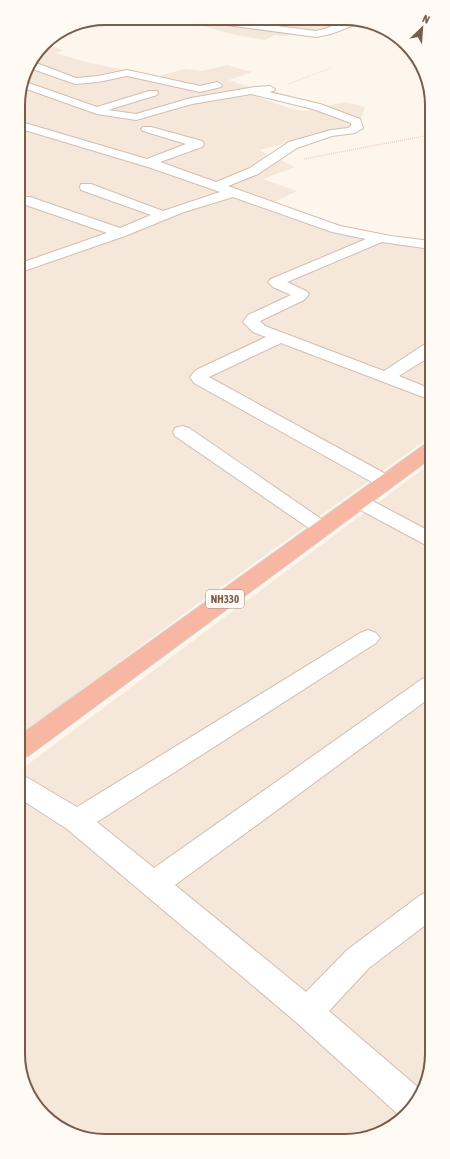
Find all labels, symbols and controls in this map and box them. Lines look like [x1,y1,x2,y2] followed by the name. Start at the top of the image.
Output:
[402,8,442,48] north arrow
[421,12,432,26] text: N
[206,590,244,608] road number: NH330

